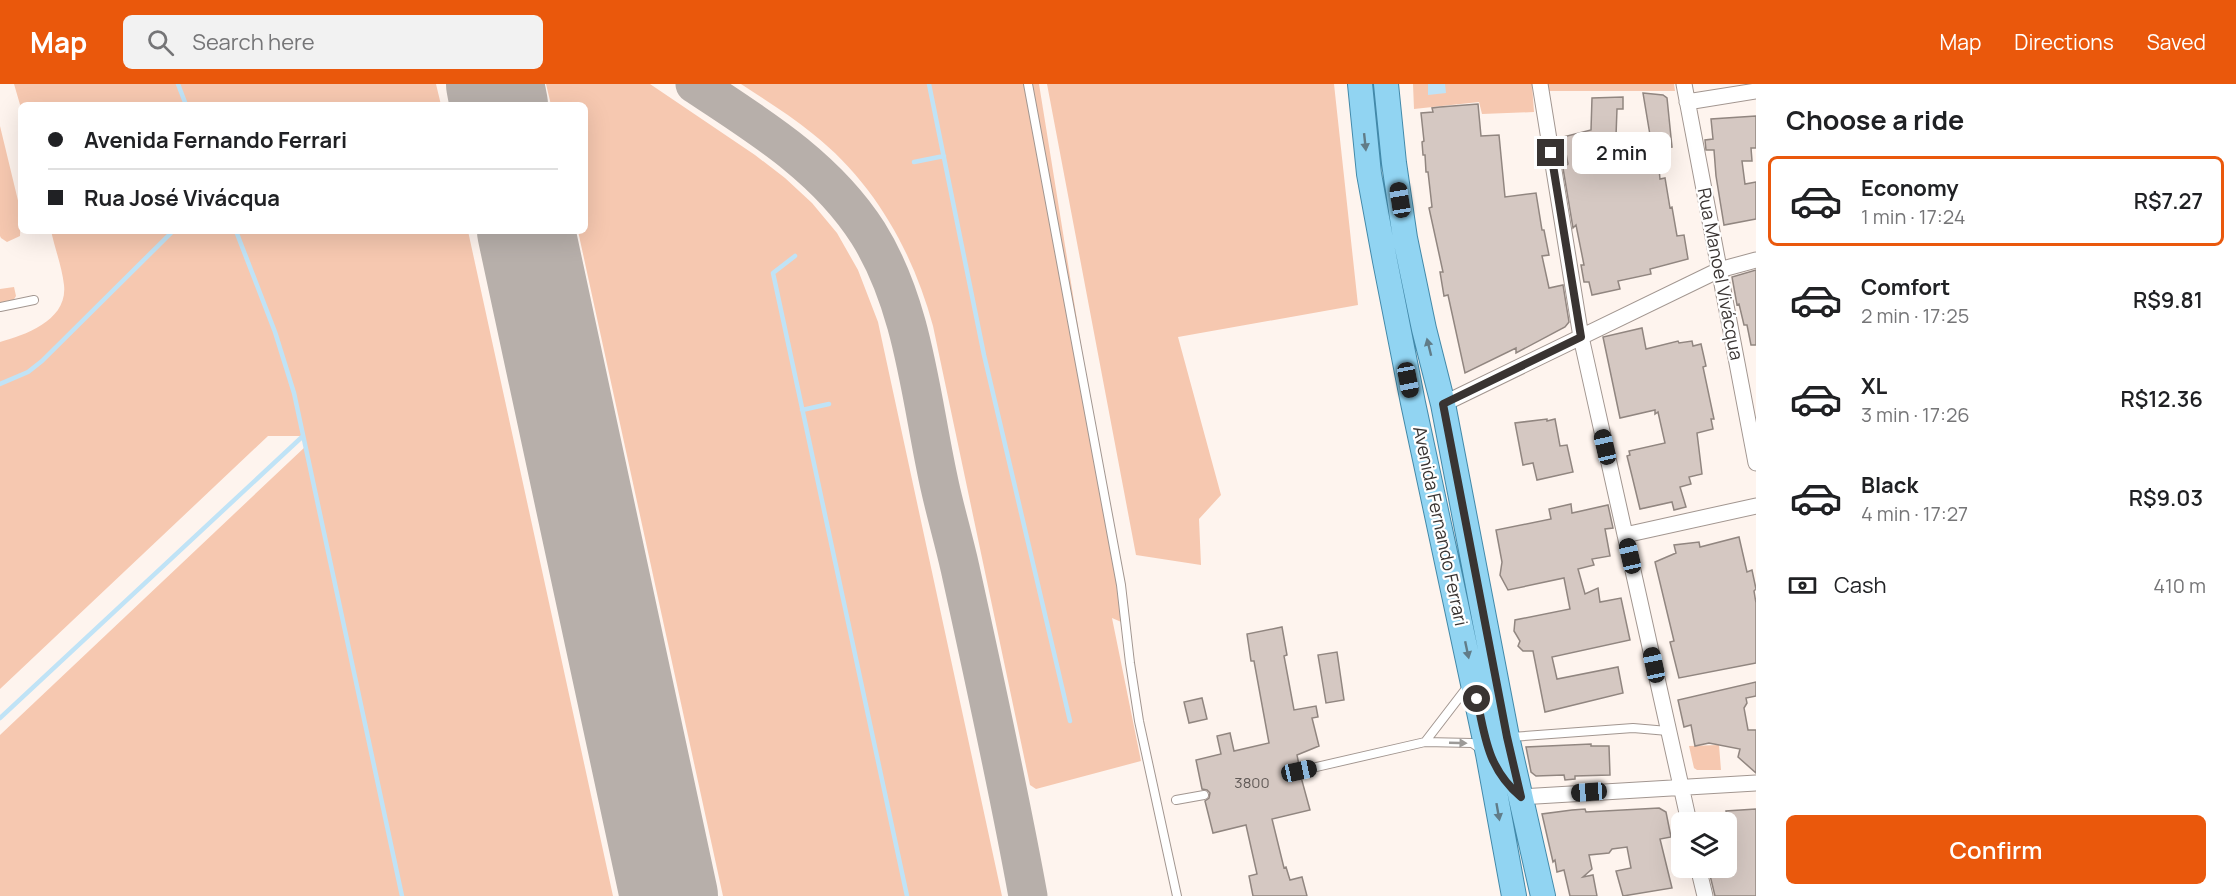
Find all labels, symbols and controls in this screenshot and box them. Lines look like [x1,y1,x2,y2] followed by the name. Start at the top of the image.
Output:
[123,15,543,69] search box
[30,23,87,61] text: Map
[144,26,177,59] icon: search
[192,27,315,57] text: Search here
[1940,28,1981,56] text: Map
[2014,28,2114,56] text: Directions
[2147,28,2206,56] text: Saved
[1786,101,1964,138] text: Choose a ride
[84,125,347,155] text: Avenida Fernando Ferrari
[1572,132,1671,174] callout: 2 min
[1360,133,1370,152] one-way arrow
[1537,139,1564,166] route end
[1596,139,1647,166] text: 2 min
[1861,173,1959,203] text: Economy
[1789,174,1843,228] icon: car
[1388,181,1412,219] car
[84,183,280,213] text: Rua José Vivácqua
[1693,186,1749,362] street label: Rua Manoel Vivácqua
[2134,186,2203,216] text: R$7.27
[1861,203,1965,230] text: 1 min · 17:24
[1861,272,1950,302] text: Comfort
[1789,273,1843,327] icon: car
[2133,285,2203,315] text: R$9.81
[1861,302,1969,329] text: 2 min · 17:25
[1424,338,1433,356] one-way arrow
[1396,361,1420,399] car
[1861,371,1887,401] text: XL
[1789,372,1843,426] icon: car
[2120,384,2203,414] text: R$12.36
[1861,401,1970,428] text: 3 min · 17:26
[1408,424,1474,628] street label: Avenida Fernando Ferrari
[1592,427,1618,467] car
[1861,470,1918,500] text: Black
[1789,471,1843,525] icon: car
[2129,483,2203,513] text: R$9.03
[1861,500,1968,527] text: 4 min · 17:27
[1617,536,1643,576] car
[1786,569,1819,602] icon: cash
[1834,570,1887,600] text: Cash
[2153,572,2206,599] text: 410 m
[1463,641,1472,660] one-way arrow
[1641,646,1667,684] car
[1463,685,1490,712] route start
[1449,738,1468,747] one-way arrow
[1280,758,1318,784] car
[1234,772,1270,793] house number: 3800
[1570,782,1608,802] car
[1494,802,1503,821] one-way arrow
[1671,812,1737,878] map controls
[1671,812,1737,878] button: layers
[1786,815,2206,884] button: Confirm

